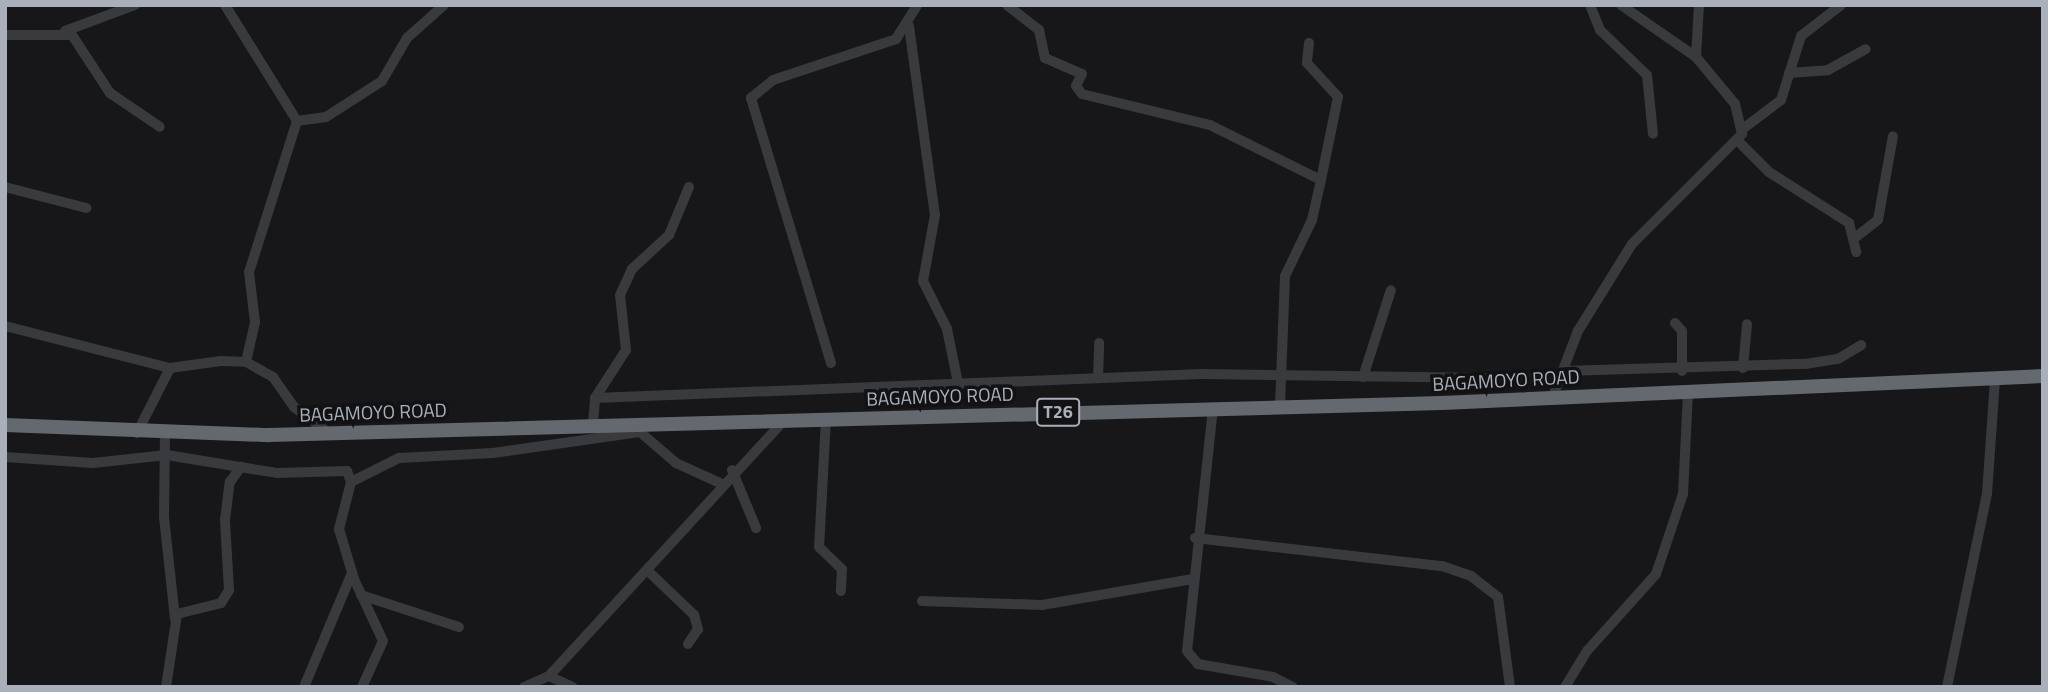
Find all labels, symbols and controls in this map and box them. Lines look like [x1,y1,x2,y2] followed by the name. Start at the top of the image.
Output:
[1432,365,1580,395] street label: BAGAMOYO ROAD
[866,382,1014,410] street label: BAGAMOYO ROAD
[299,398,447,426] street label: BAGAMOYO ROAD
[1035,398,1081,426] road number: T26

